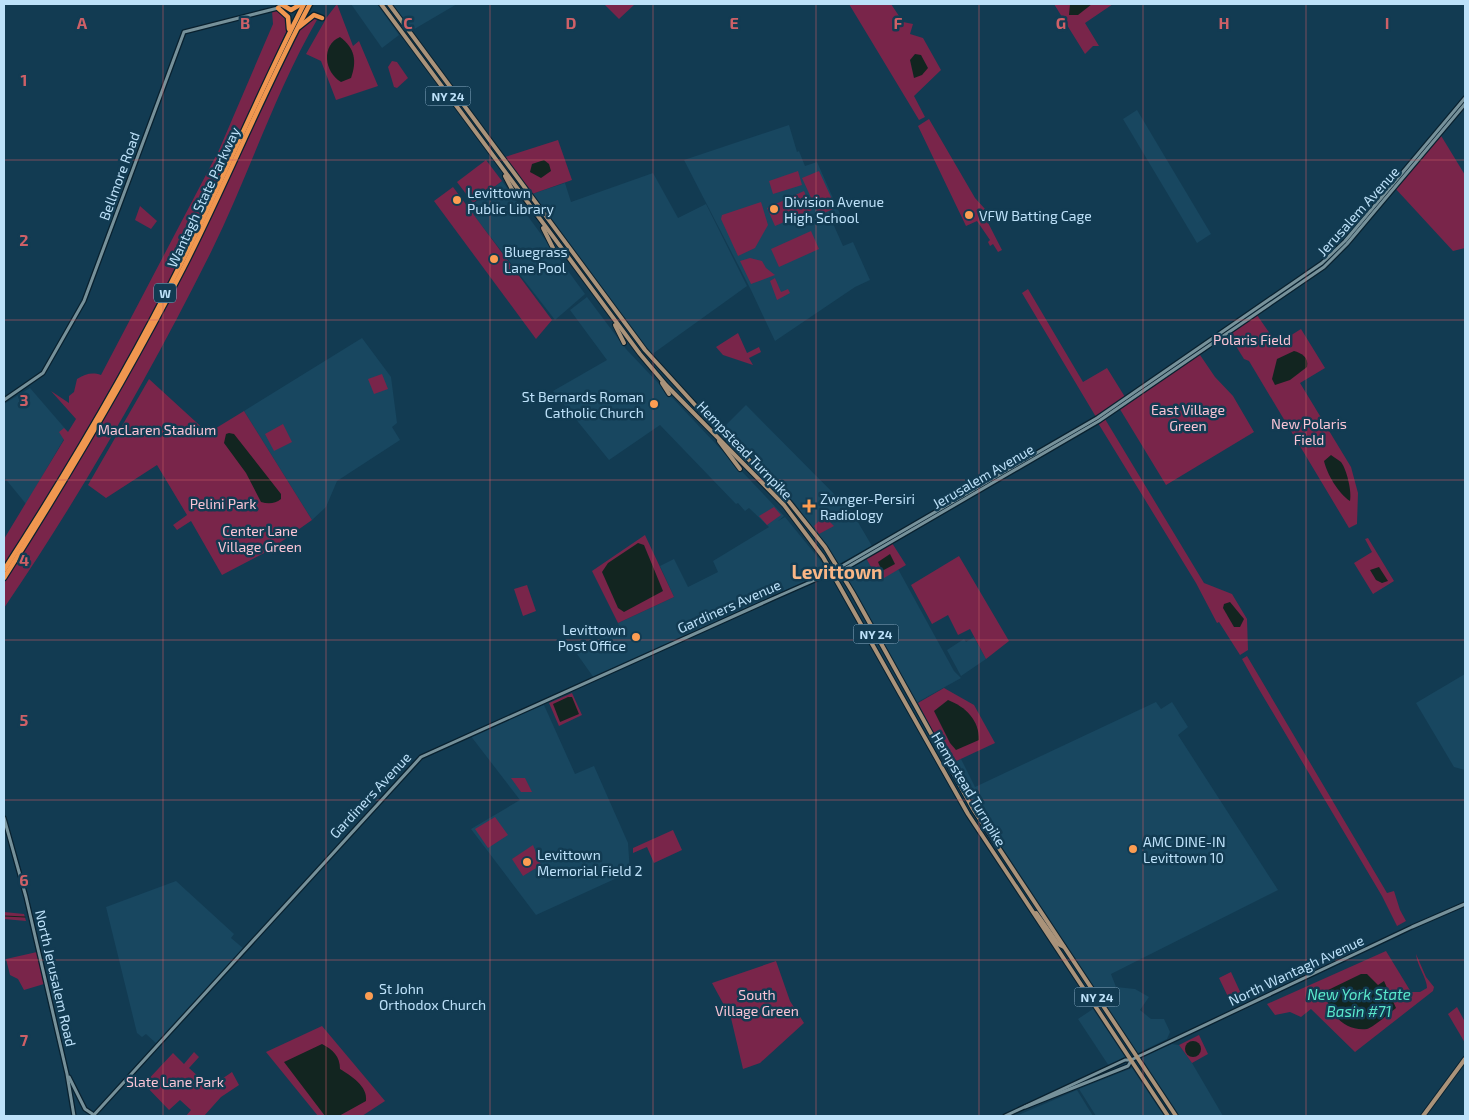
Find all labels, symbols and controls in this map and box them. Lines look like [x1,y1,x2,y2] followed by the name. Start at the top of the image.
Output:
[77,13,88,32] text: A
[240,13,250,32] text: B
[403,13,413,32] text: C
[566,13,577,32] text: D
[729,13,739,32] text: E
[894,13,903,32] text: F
[1056,13,1066,32] text: G
[1218,13,1230,32] text: H
[1385,13,1389,32] text: I
[21,70,27,89] text: 1
[426,86,470,105] road number: NY 24
[163,124,243,270] street label: Wantagh State Parkway
[95,129,143,223] street label: Bellmore Road
[1313,163,1403,259] street label: Jerusalem Avenue
[467,184,554,217] place label: Levittown Public Library
[784,193,884,226] place label: Division Avenue High School
[451,194,463,206] marker: Levittown Public Library
[768,203,780,215] marker: Division Avenue High School
[979,207,1092,224] place label: VFW Batting Cage
[963,209,975,221] marker: VFW Batting Cage
[19,230,29,249] text: 2
[504,243,568,276] place label: Bluegrass Lane Pool
[488,253,500,265] marker: Bluegrass Lane Pool
[154,284,176,302] road number: W
[1213,331,1291,348] park label: Polaris Field
[522,388,644,421] place label: St Bernards Roman Catholic Church
[19,390,29,409] text: 3
[694,397,796,503] street label: Hempstead Turnpike
[648,398,660,410] marker: St Bernards Roman Catholic Church
[1151,401,1225,434] park label: East Village Green
[1271,415,1347,448] park label: New Polaris Field
[98,421,216,438] park label: MacLaren Stadium
[929,440,1037,512] street label: Jerusalem Avenue
[820,490,915,523] place label: Zwnger-Persiri Radiology
[190,495,256,512] park label: Pelini Park
[802,499,816,513] marker: Zwnger-Persiri Radiology
[218,522,302,555] park label: Center Lane Village Green
[19,550,29,569] text: 4
[791,560,883,583] district label: Levittown
[675,576,783,636] street label: Gardiners Avenue
[558,621,626,654] place label: Levittown Post Office
[854,624,898,644] road number: NY 24
[630,631,642,643] marker: Levittown Post Office
[20,710,29,729] text: 5
[928,729,1010,849] street label: Hempstead Turnpike
[326,748,414,842] street label: Gardiners Avenue
[1143,833,1226,866] place label: AMC DINE-IN Levittown 10
[1127,843,1139,855] marker: AMC DINE-IN Levittown 10
[537,846,643,879] place label: Levittown Memorial Field 2
[521,856,533,868] marker: Levittown Memorial Field 2
[19,870,29,889] text: 6
[32,908,80,1048] street label: North Jerusalem Road
[1226,931,1366,1009] street label: North Wantagh Avenue
[379,980,486,1013] place label: St John Orthodox Church
[1307,985,1411,1020] water label: New York State Basin #71
[715,986,799,1019] park label: South Village Green
[1074,988,1120,1006] road number: NY 24
[363,990,375,1002] marker: St John Orthodox Church
[20,1030,29,1049] text: 7
[126,1073,224,1090] park label: Slate Lane Park

